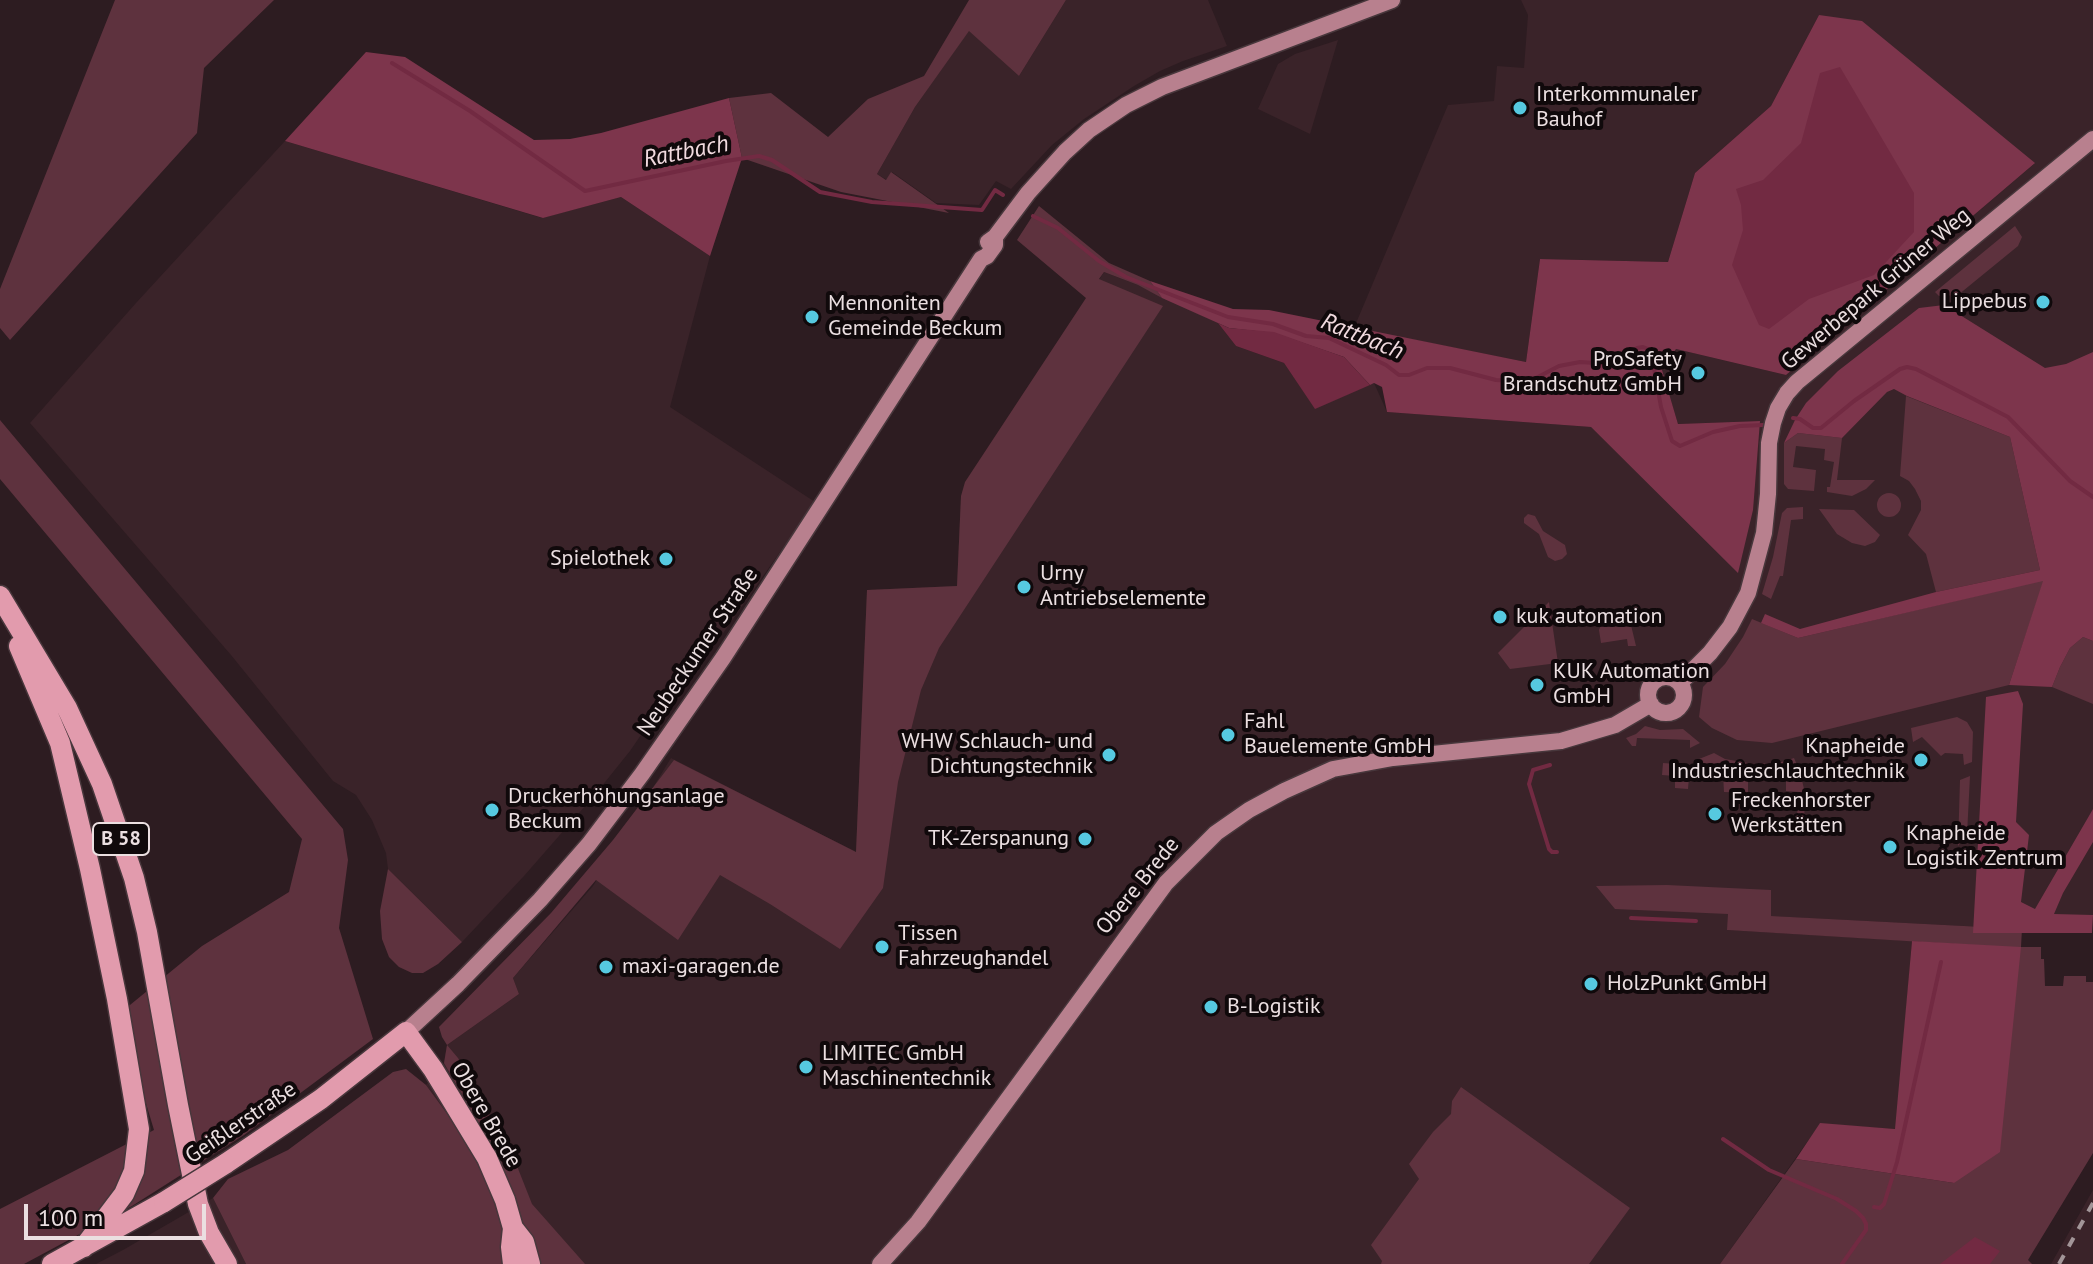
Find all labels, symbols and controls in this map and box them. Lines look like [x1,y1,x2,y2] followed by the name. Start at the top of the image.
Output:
[1536,82,1698,134] place label: Interkommunaler Bauhof
[1511,99,1529,117] marker: Interkommunaler Bauhof
[641,130,731,174] water label: Rattbach
[1776,202,1976,376] street label: Gewerbepark Grüner Weg
[1942,289,2027,315] place label: Lippebus
[828,291,1002,342] place label: Mennoniten Gemeinde Beckum
[2034,293,2052,311] marker: Lippebus
[1317,307,1407,367] water label: Rattbach
[803,308,821,326] marker: Mennoniten Gemeinde Beckum
[1503,347,1682,398] place label: ProSafety Brandschutz GmbH
[1689,364,1707,382] marker: ProSafety Brandschutz GmbH
[550,546,650,572] place label: Spielothek
[657,550,675,568] marker: Spielothek
[1040,561,1206,612] place label: Urny Antriebselemente
[632,563,764,741] street label: Neubeckumer Straße
[1015,578,1033,596] marker: Urny Antriebselemente
[1516,604,1663,630] place label: kuk automation
[1491,608,1509,626] marker: kuk automation
[1553,659,1710,710] place label: KUK Automation GmbH
[1528,676,1546,694] marker: KUK Automation GmbH
[1244,709,1432,760] place label: Fahl Bauelemente GmbH
[1219,726,1237,744] marker: Fahl Bauelemente GmbH
[902,729,1093,780] place label: WHW Schlauch- und Dichtungstechnik
[1671,734,1905,786] place label: Knapheide Industrieschlauchtechnik
[1100,746,1118,764] marker: WHW Schlauch- und Dichtungstechnik
[1912,751,1930,769] marker: Knapheide Industrieschlauchtechnik
[508,784,725,836] place label: Druckerhöhungsanlage Beckum
[1731,788,1871,840] place label: Freckenhorster Werkstätten
[483,801,501,819] marker: Druckerhöhungsanlage Beckum
[1706,805,1724,823] marker: Freckenhorster Werkstätten
[1906,821,2063,872] place label: Knapheide Logistik Zentrum
[93,823,149,855] road number: B 58
[928,826,1069,852] place label: TK-Zerspanung
[1076,830,1094,848] marker: TK-Zerspanung
[1091,832,1185,940] street label: Obere Brede
[1881,838,1899,856] marker: Knapheide Logistik Zentrum
[898,921,1049,972] place label: Tissen Fahrzeughandel
[873,938,891,956] marker: Tissen Fahrzeughandel
[622,954,780,980] place label: maxi-garagen.de
[597,958,615,976] marker: maxi-garagen.de
[1607,971,1767,997] place label: HolzPunkt GmbH
[1582,975,1600,993] marker: HolzPunkt GmbH
[1227,994,1320,1020] place label: B-Logistik
[1202,998,1220,1016] marker: B-Logistik
[822,1041,991,1092] place label: LIMITEC GmbH Maschinentechnik
[445,1058,527,1172] street label: Obere Brede
[797,1058,815,1076] marker: LIMITEC GmbH Maschinentechnik
[181,1076,301,1170] street label: Geißlerstraße
[28,1188,210,1238] scale bar
[38,1202,103,1233] text: 100 m

